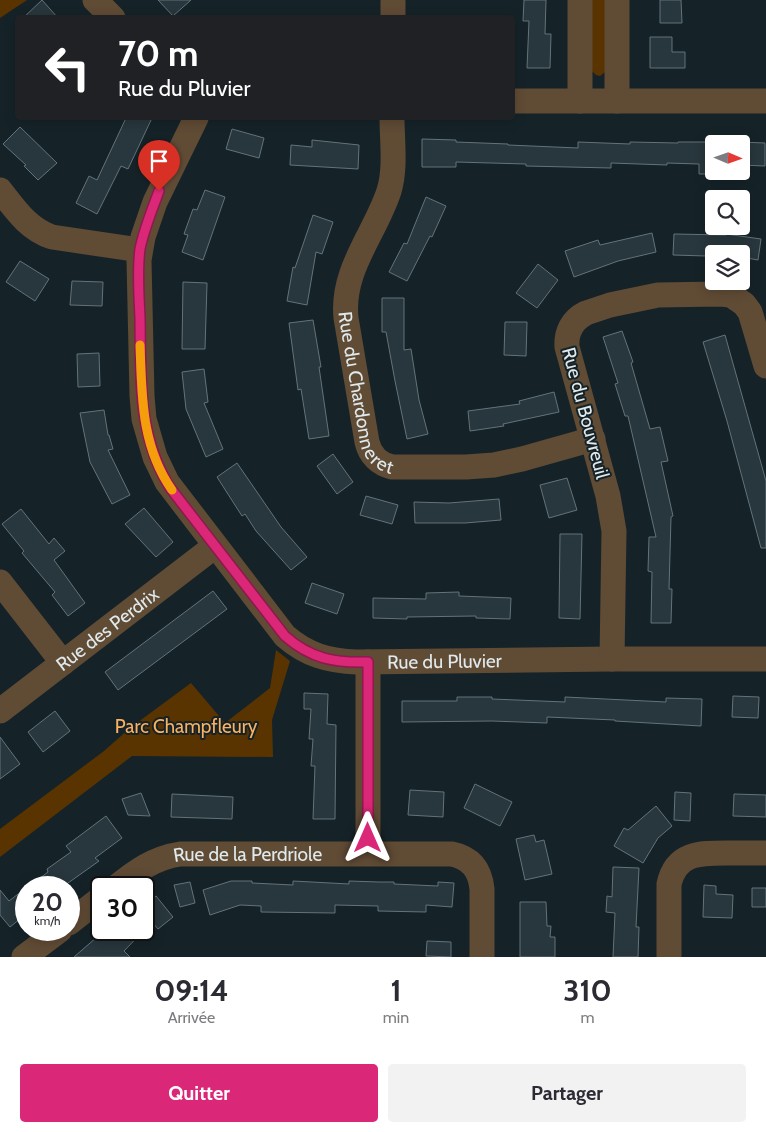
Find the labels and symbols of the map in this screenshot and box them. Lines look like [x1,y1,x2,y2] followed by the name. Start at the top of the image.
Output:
[705,135,750,180] north arrow
[138,140,180,191] pin
[333,310,397,479] street label: Rue du Chardonneret
[557,345,614,482] street label: Rue du Bouvreuil
[51,583,163,676] street label: Rue des Perdrix
[387,649,502,674] street label: Rue du Pluvier
[115,715,258,738] park label: Parc Champfleury
[341,811,393,863] position arrow
[171,842,322,867] street label: Rue de la Perdriole
[90,876,155,941] speed limit sign: 30

